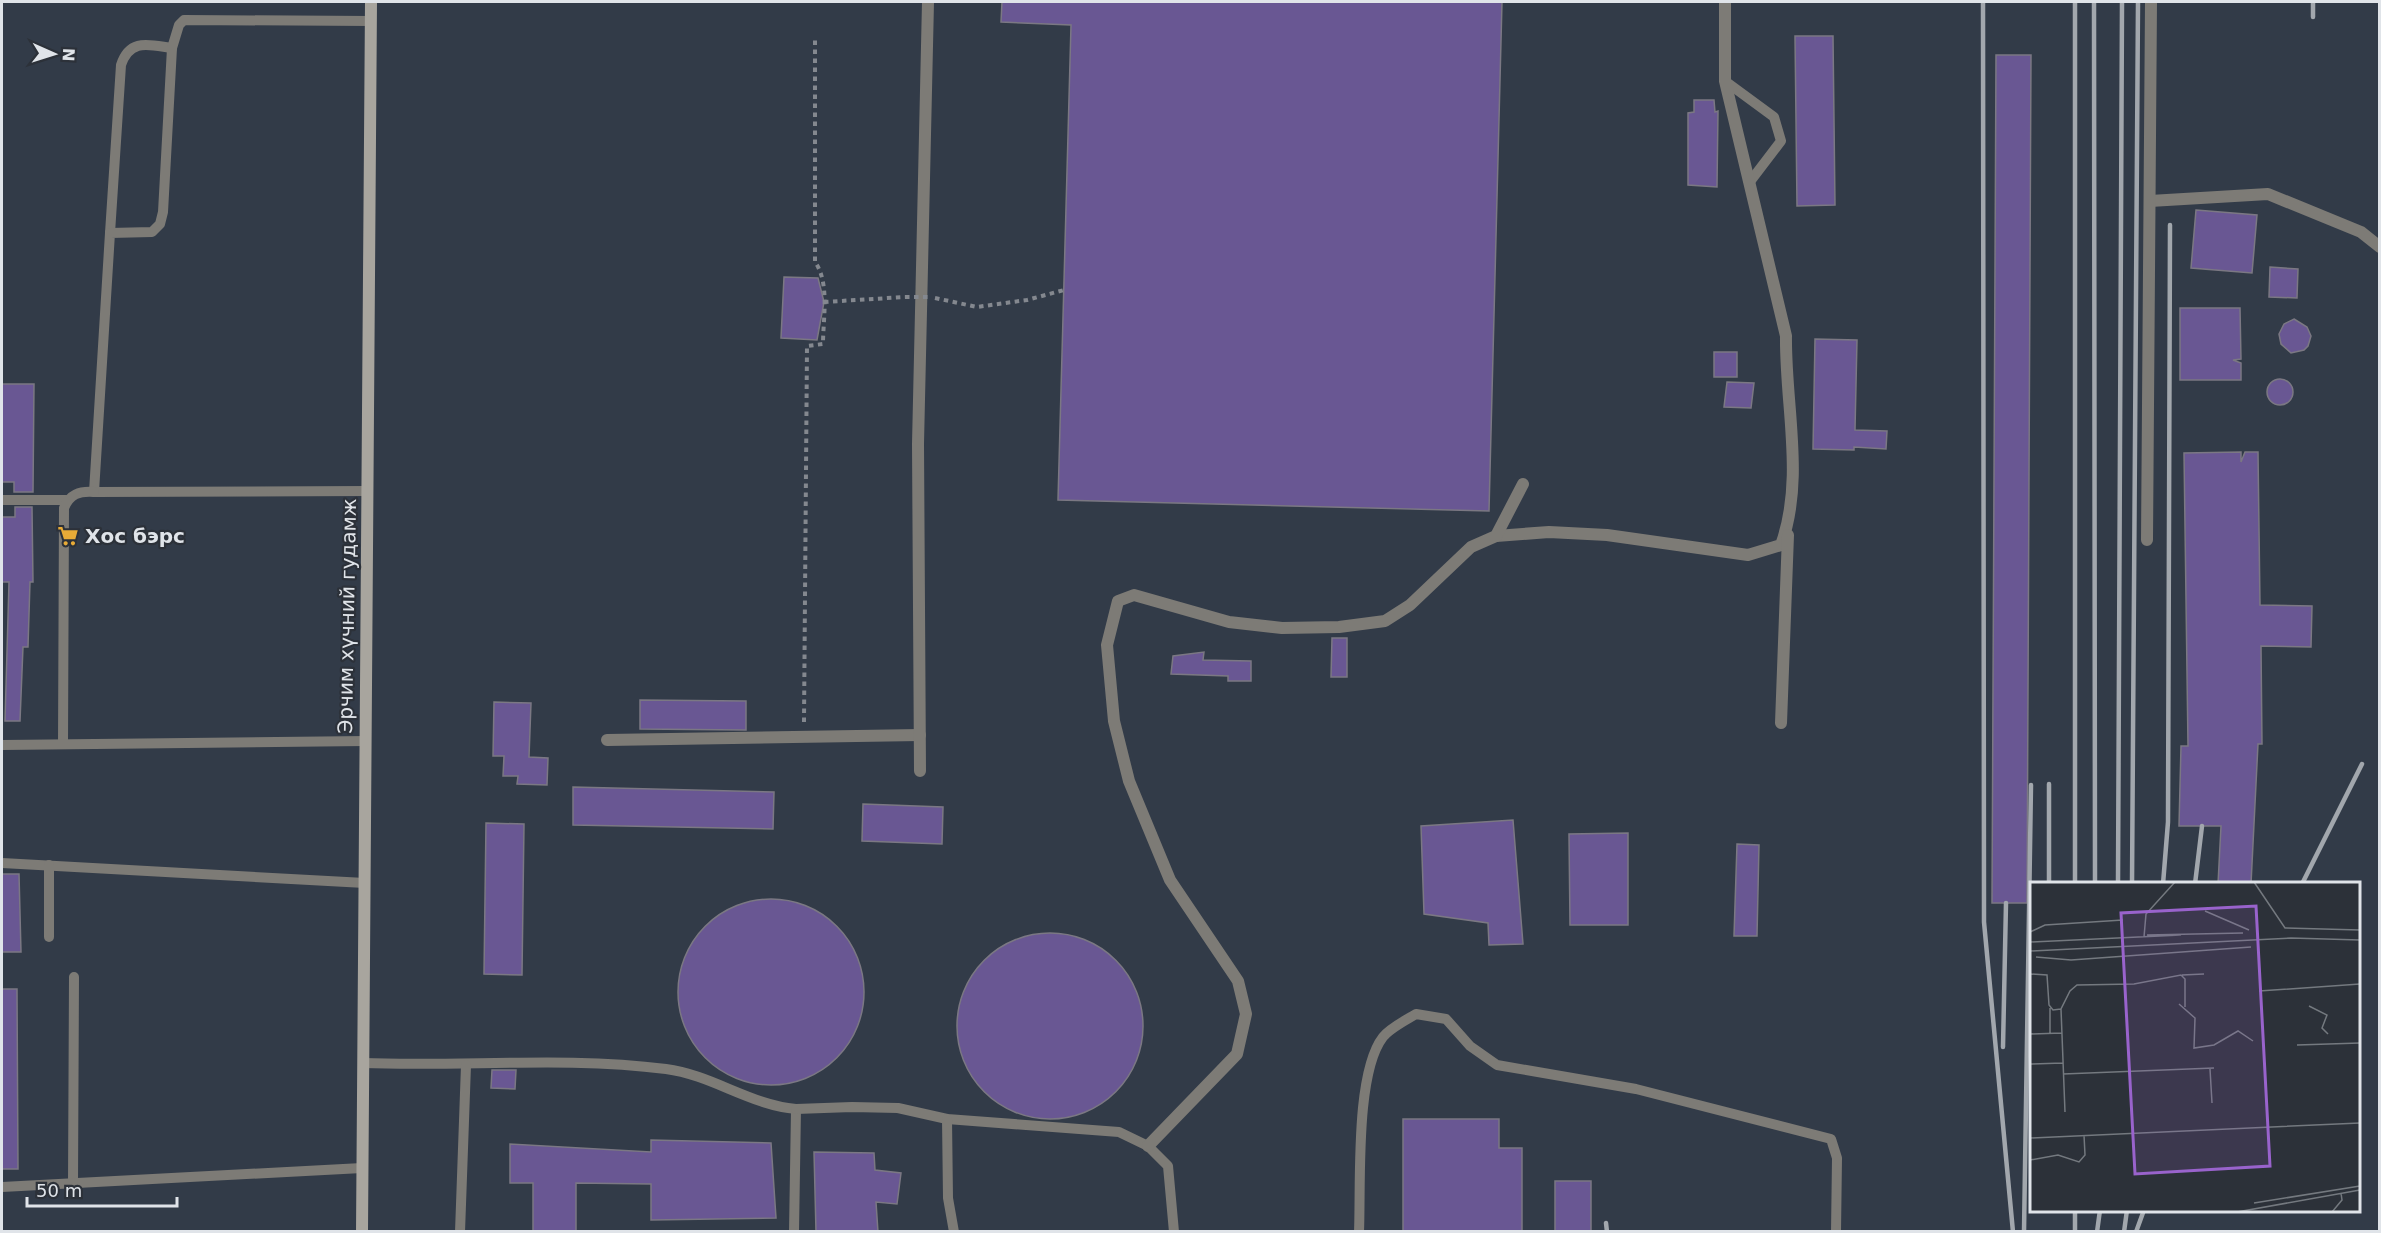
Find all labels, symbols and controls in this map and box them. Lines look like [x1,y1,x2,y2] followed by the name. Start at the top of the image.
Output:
[24,24,84,84] north arrow
[59,48,78,62] text: N
[333,498,361,734] street label: Эрчим хүчний гудамж
[56,524,80,548] supermarket icon: Хос бэрс
[85,524,185,548] place label: Хос бэрс
[2030,882,2360,1212] inset map
[27,1170,177,1208] scale bar
[36,1180,82,1201] text: 50 m

